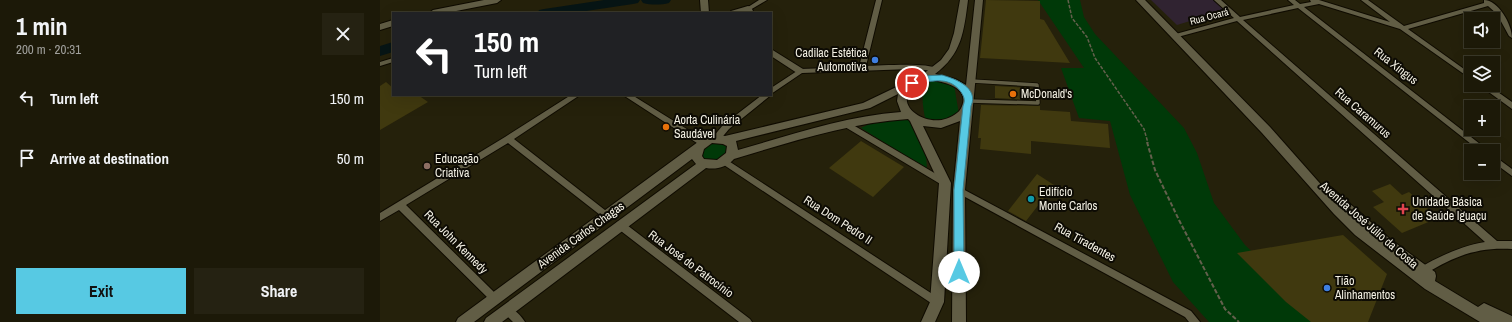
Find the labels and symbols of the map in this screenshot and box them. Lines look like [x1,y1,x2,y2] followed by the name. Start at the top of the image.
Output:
[1188,5,1230,28] street label: Rua Ocará
[1371,44,1421,88] street label: Rua Xingus
[795,45,868,75] place label: Cadilac Estética Automotiva
[870,55,880,65] marker: Cadilac Estética Automotiva
[895,66,929,100] pin
[1332,84,1395,142] street label: Rua Caramurus
[1021,86,1072,102] place label: McDonald's
[1008,89,1018,99] marker: McDonald's
[673,112,741,142] place label: Aorta Culinária Saudável
[661,122,671,132] marker: Aorta Culinária Saudável
[435,151,479,181] place label: Educação Criativa
[422,161,432,171] marker: Educação Criativa
[1316,177,1422,272] street label: Avenida José Júlio da Costa
[1039,184,1098,214] place label: Edifício Monte Carlos
[801,192,875,248] street label: Rua Dom Pedro II
[1026,194,1036,204] marker: Edifício Monte Carlos
[1412,194,1486,224] place label: Unidade Básica de Saúde Iguaçu
[534,198,628,273] street label: Avenida Carlos Chagas
[1397,203,1409,215] marker: Unidade Básica de Saúde Iguaçu
[421,207,491,277] street label: Rua John Kennedy
[1052,219,1118,265] street label: Rua Tiradentes
[645,227,737,301] street label: Rua José do Patrocínio
[938,251,980,293] position arrow
[1334,273,1395,303] place label: Tião Alinhamentos
[1322,283,1332,293] marker: Tião Alinhamentos

